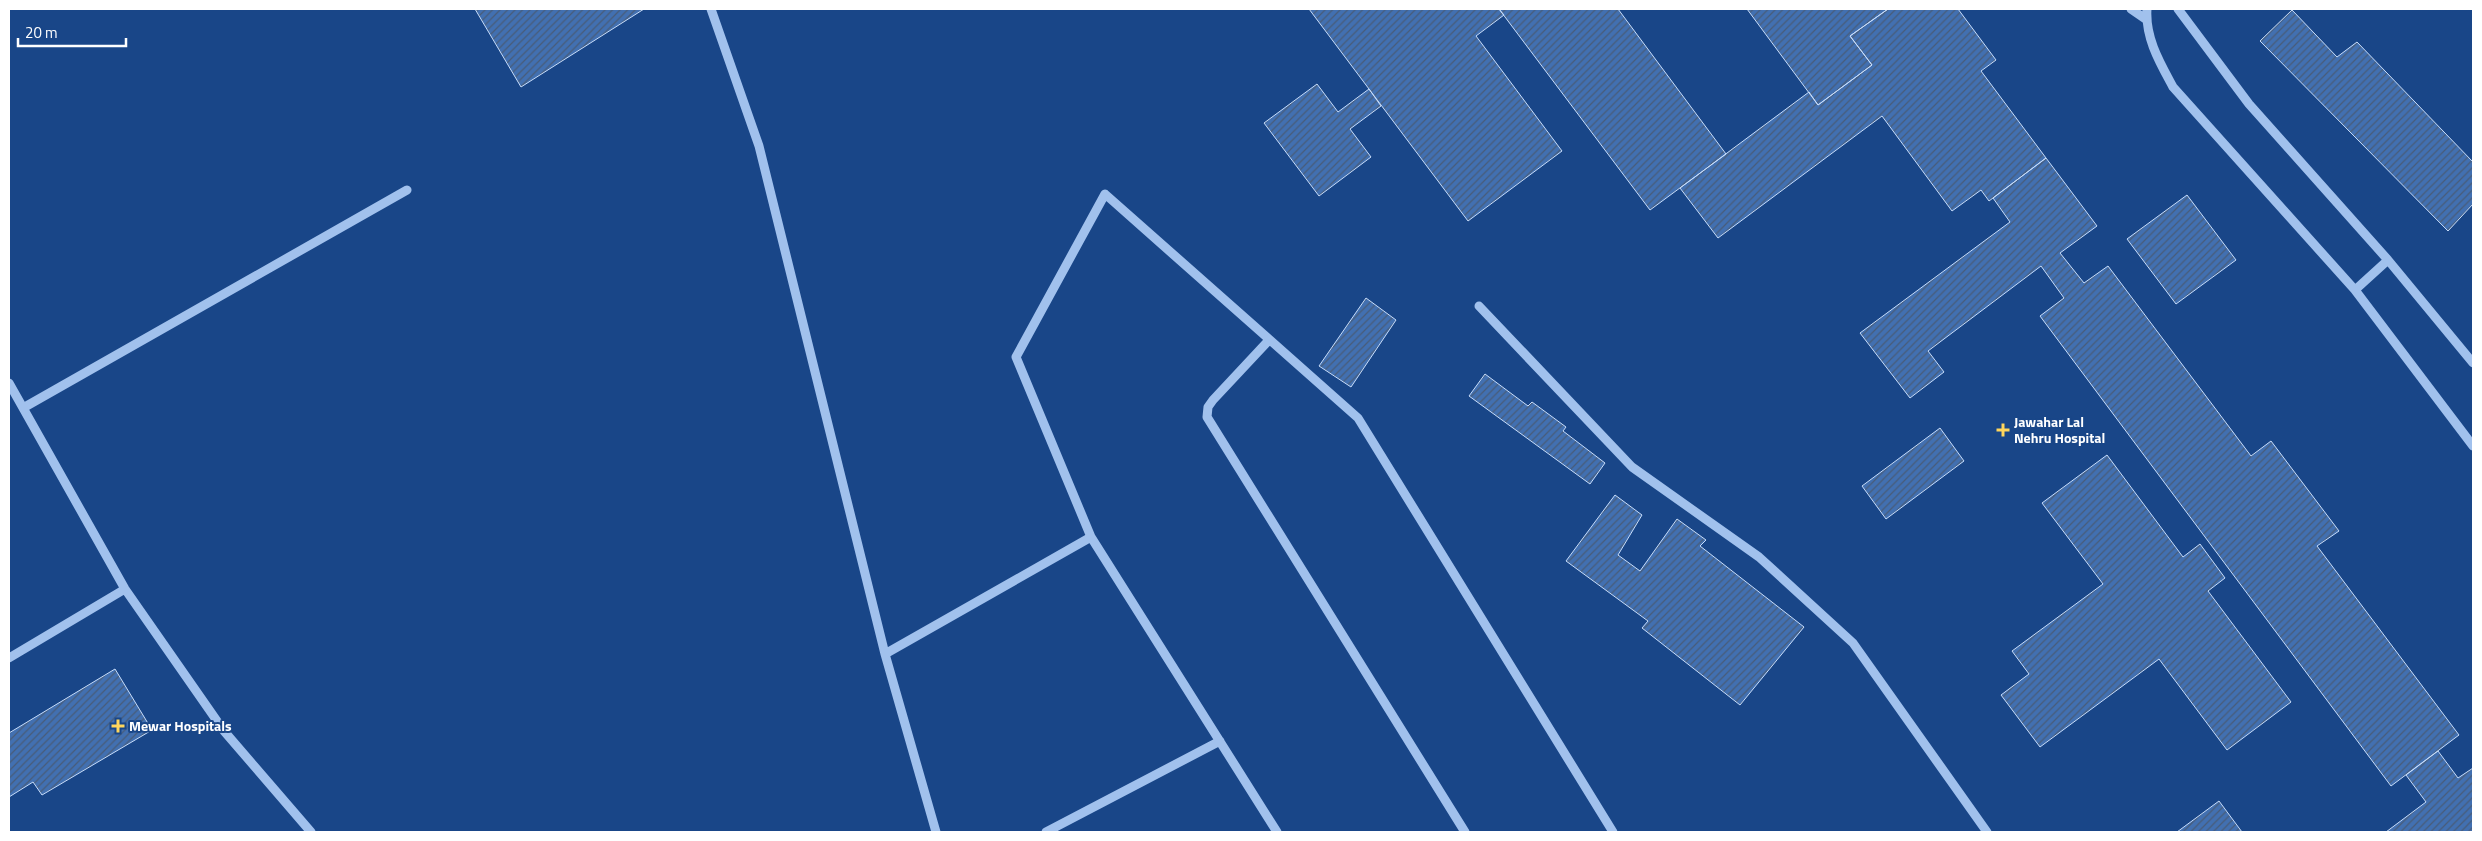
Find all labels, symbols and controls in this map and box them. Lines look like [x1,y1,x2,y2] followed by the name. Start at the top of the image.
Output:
[18,15,125,47] scale bar
[25,21,58,44] text: 20 m
[2014,411,2105,448] place label: Jawahar Lal Nehru Hospital
[1996,423,2010,437] marker: Jawahar Lal Nehru Hospital
[129,715,232,736] place label: Mewar Hospitals
[111,719,125,733] marker: Mewar Hospitals

